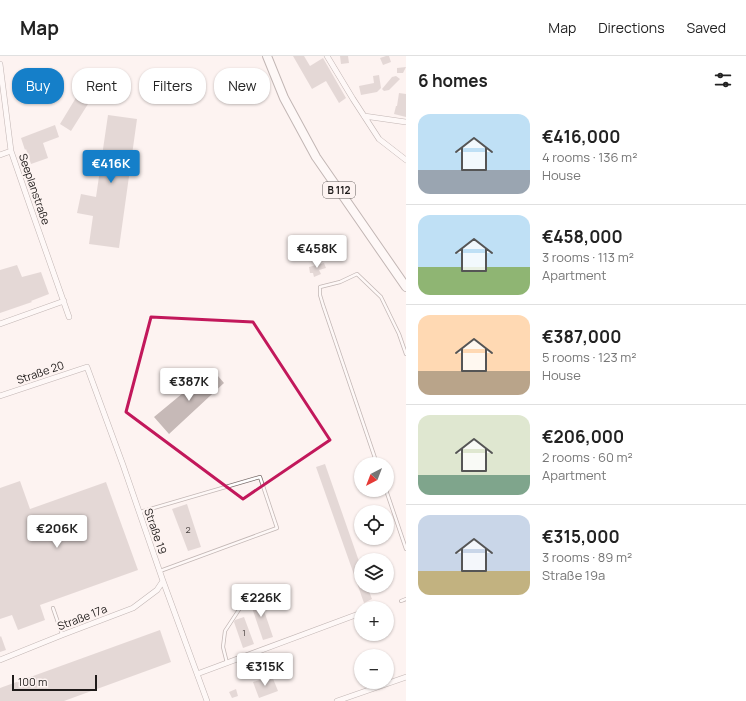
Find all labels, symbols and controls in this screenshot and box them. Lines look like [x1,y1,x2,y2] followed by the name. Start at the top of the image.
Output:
[20,15,59,41] text: Map
[548,18,576,37] text: Map
[598,18,665,37] text: Directions
[687,18,726,37] text: Saved
[12,68,64,104] chip: Buy
[72,68,131,104] chip: Rent
[139,68,206,104] chip: Filters
[214,68,270,104] chip: New
[418,69,488,92] text: 6 homes
[712,69,734,91] icon: filters
[542,125,620,148] text: €416,000
[450,130,498,178] icon: home
[542,148,637,166] text: 4 rooms · 136 m²
[83,150,139,184] pin: €416K
[16,151,54,227] street label: Seeplanstraße
[92,154,130,172] text: €416K
[542,166,581,184] text: House
[323,182,355,198] road number: B 112
[542,225,623,248] text: €458,000
[450,231,498,279] icon: home
[289,235,345,269] pin: €458K
[297,239,337,257] text: €458K
[542,248,634,266] text: 3 rooms · 113 m²
[542,266,606,284] text: Apartment
[542,325,621,348] text: €387,000
[450,331,498,379] icon: home
[542,348,637,366] text: 5 rooms · 123 m²
[14,357,66,387] street label: Straße 20
[542,366,581,384] text: House
[161,368,217,402] pin: €387K
[169,372,209,390] text: €387K
[542,425,624,448] text: €206,000
[450,431,498,479] icon: home
[542,448,633,466] text: 2 rooms · 60 m²
[354,457,394,497] north arrow
[354,457,394,689] map controls
[542,466,606,484] text: Apartment
[354,505,394,545] button: locate
[141,506,171,556] street label: Straße 19
[29,515,85,549] pin: €206K
[36,519,78,537] text: €206K
[185,523,191,536] house number: 2
[542,525,620,548] text: €315,000
[450,531,498,579] icon: home
[542,548,632,566] text: 3 rooms · 89 m²
[354,553,394,593] button: layers
[542,566,605,584] text: Straße 19a
[233,584,289,618] pin: €226K
[241,588,281,606] text: €226K
[55,601,109,633] street label: Straße 17a
[354,601,394,641] button: +
[242,626,246,639] house number: 1
[354,649,394,689] button: −
[237,653,293,687] pin: €315K
[246,657,284,675] text: €315K
[12,673,97,692] scale bar
[18,674,47,689] text: 100 m

